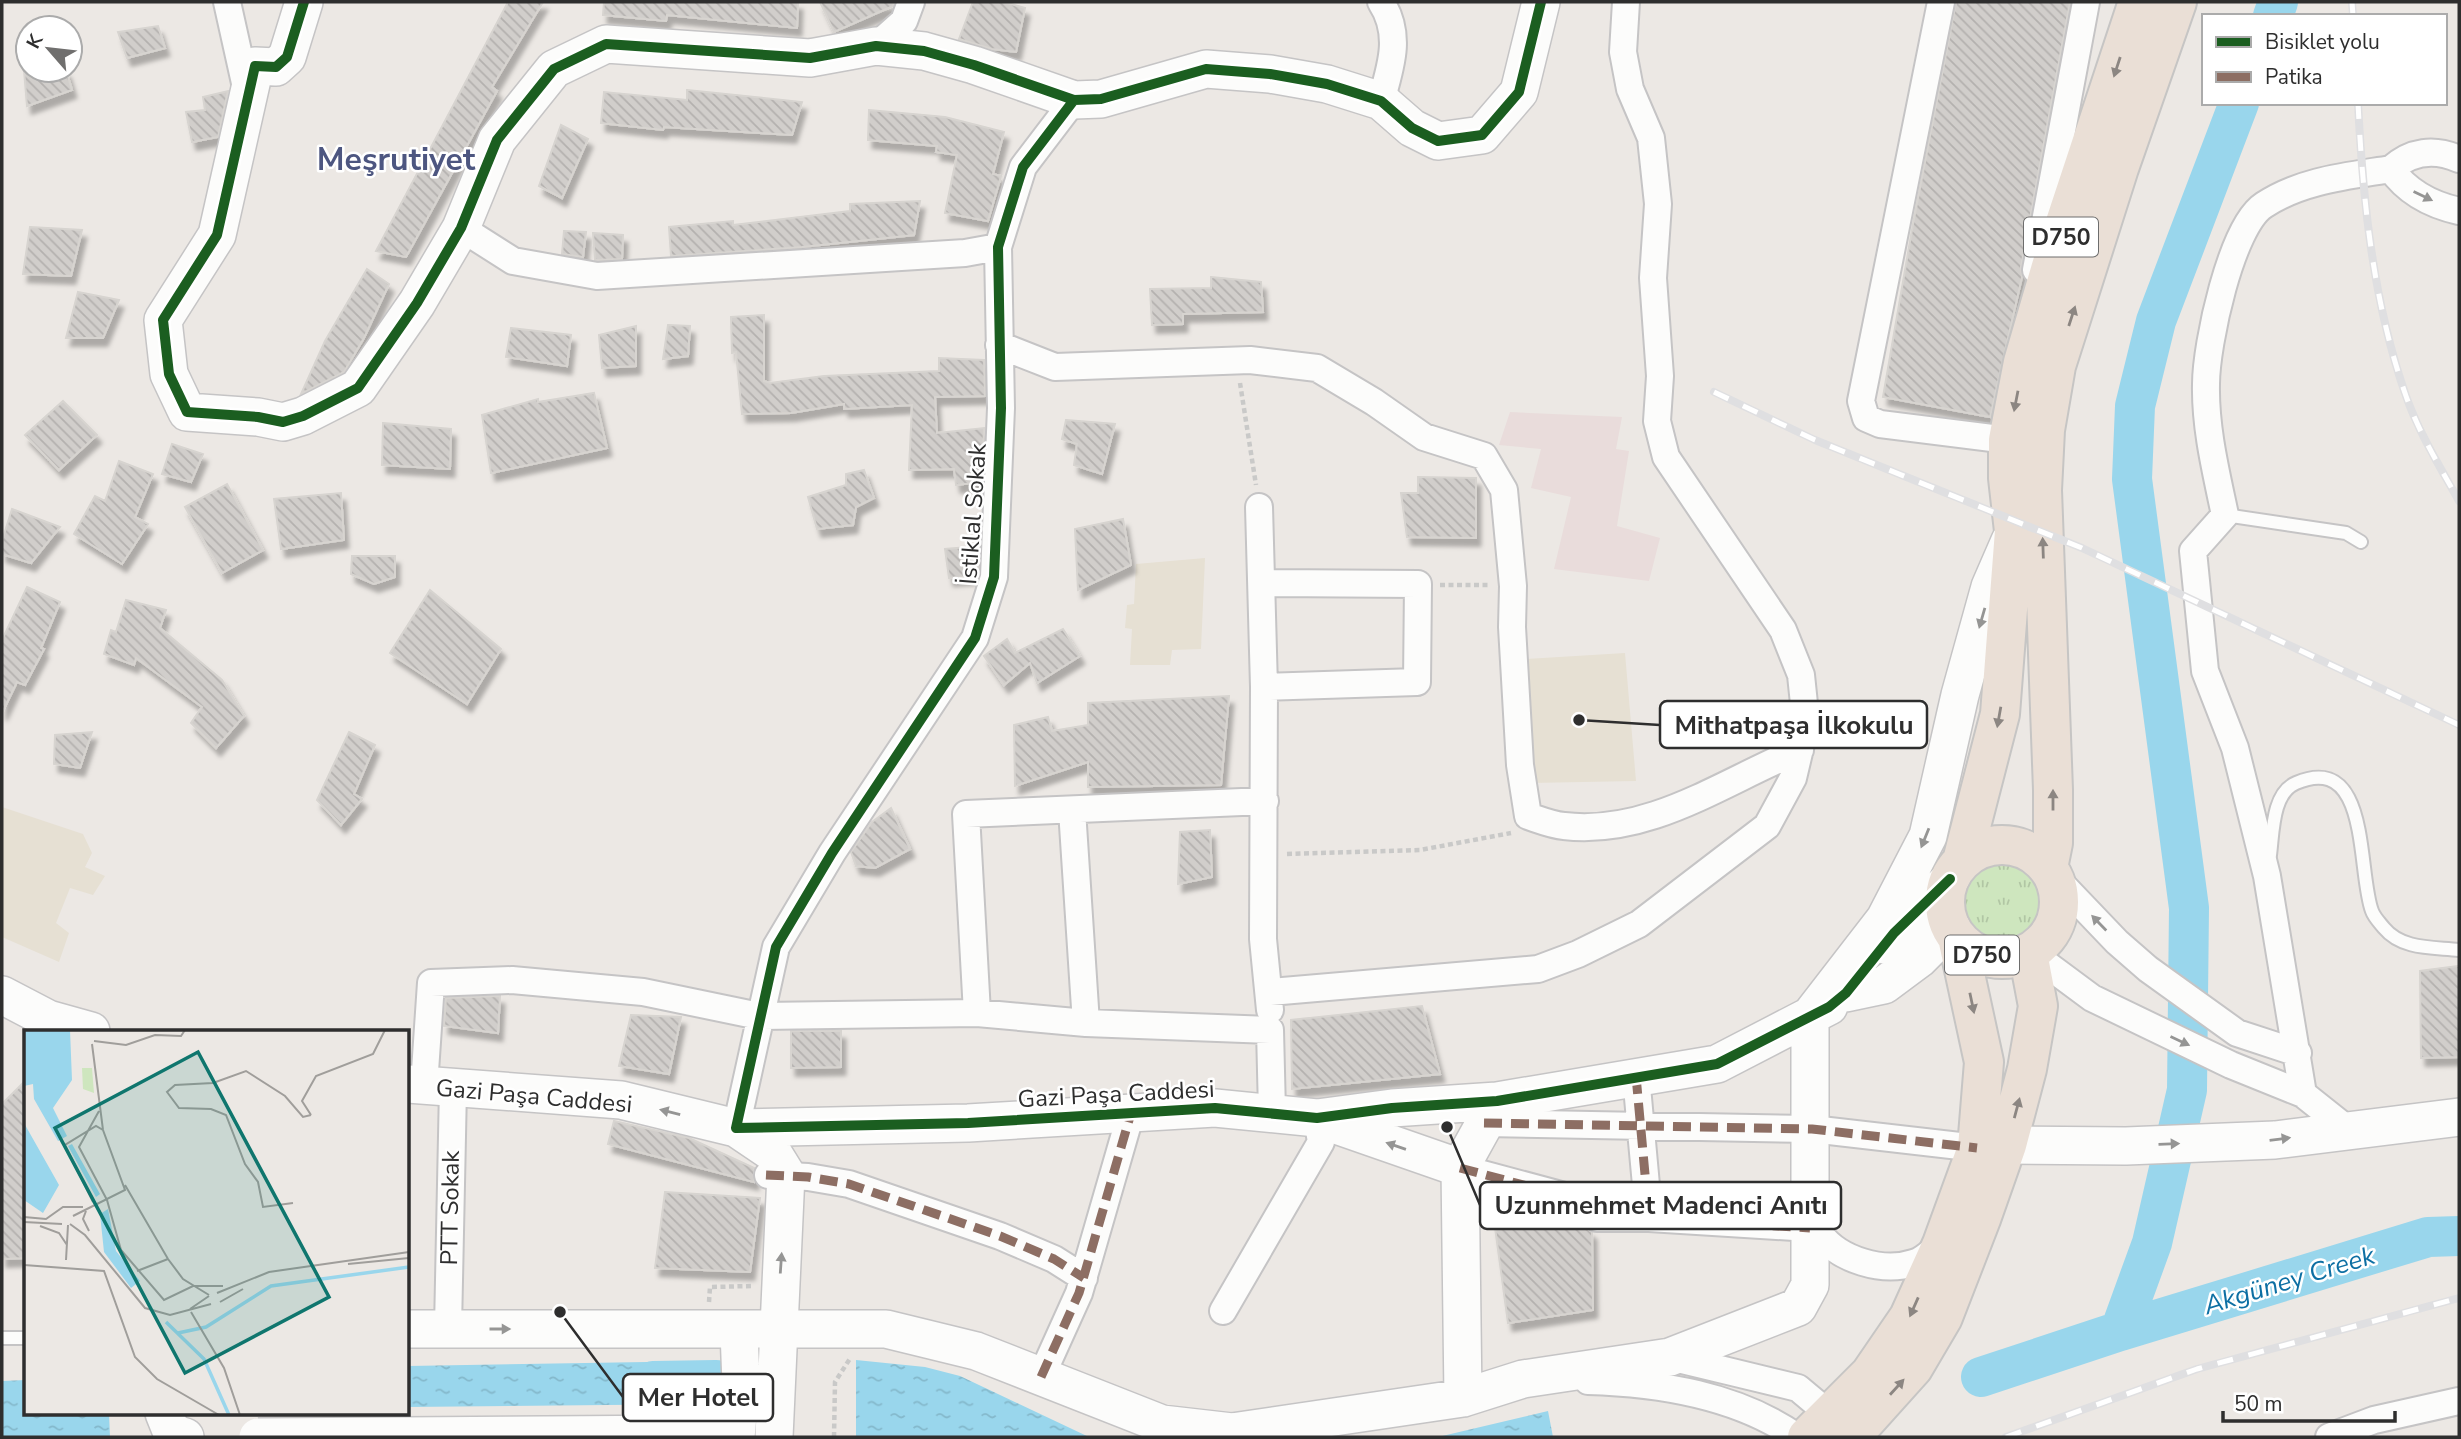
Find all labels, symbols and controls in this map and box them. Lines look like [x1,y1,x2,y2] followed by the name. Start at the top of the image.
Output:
[14,14,84,84] north arrow
[2202,14,2447,105] legend
[2265,28,2380,56] text: Bisiklet yolu
[20,29,50,53] text: K
[2112,56,2122,77] one-way arrow
[2265,63,2323,91] text: Patika
[317,138,476,181] district label: Meşrutiyet
[2413,191,2433,202] one-way arrow
[2024,218,2098,256] road number: D750
[2067,306,2078,327] one-way arrow
[2010,390,2021,412] one-way arrow
[952,441,994,586] street label: İstiklal Sokak
[2038,537,2049,559] one-way arrow
[1976,607,1986,628] one-way arrow
[1660,701,1927,748] callout: Mithatpaşa İlkokulu
[1993,706,2004,728] one-way arrow
[1675,708,1913,743] text: Mithatpaşa İlkokulu
[2047,789,2059,811] one-way arrow
[1920,827,1931,848] one-way arrow
[2091,915,2107,932] one-way arrow
[1945,936,2019,974] road number: D750
[1966,992,1977,1014] one-way arrow
[24,1030,410,1414] inset map
[2170,1035,2190,1047] one-way arrow
[434,1071,634,1121] street label: Gazi Paşa Caddesi
[1017,1073,1215,1115] street label: Gazi Paşa Caddesi
[2012,1097,2023,1119] one-way arrow
[659,1106,681,1117] one-way arrow
[2269,1134,2291,1145] one-way arrow
[2158,1139,2180,1150] one-way arrow
[1385,1140,1406,1151] one-way arrow
[433,1149,467,1266] street label: PTT Sokak
[1480,1182,1841,1229] callout: Uzunmehmet Madenci Anıtı
[1494,1188,1828,1223] text: Uzunmehmet Madenci Anıtı
[2198,1238,2380,1323] water label: Akgüney Creek
[776,1251,787,1273] one-way arrow
[1908,1297,1920,1317] one-way arrow
[490,1323,512,1335] one-way arrow
[623,1374,773,1421] callout: Mer Hotel
[1888,1379,1904,1396] one-way arrow
[637,1380,759,1415] text: Mer Hotel
[2223,1380,2394,1424] scale bar
[2234,1390,2283,1418] text: 50 m

